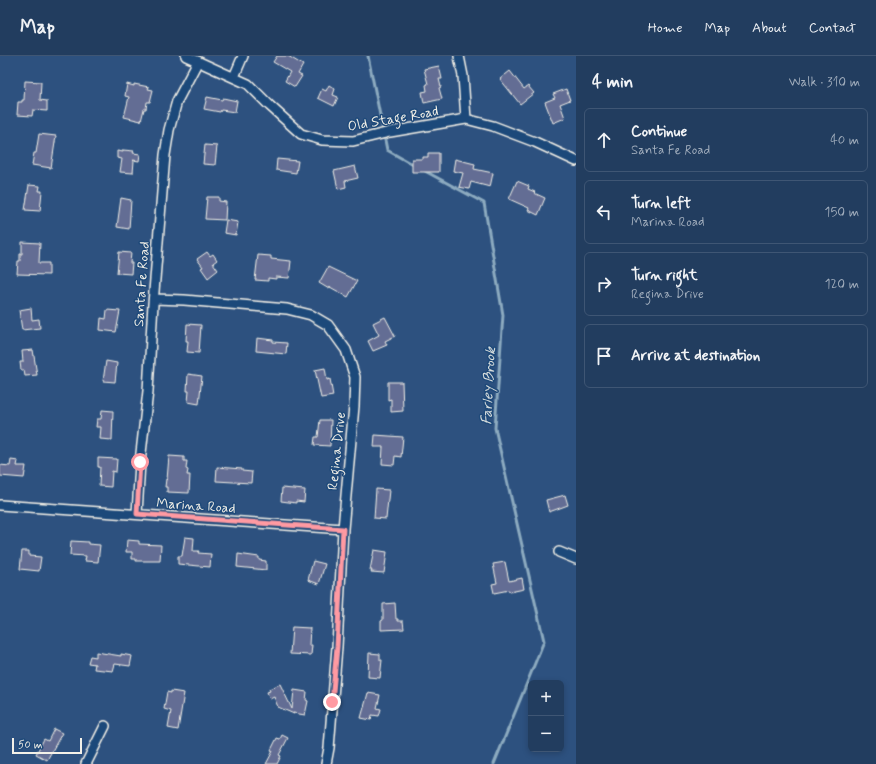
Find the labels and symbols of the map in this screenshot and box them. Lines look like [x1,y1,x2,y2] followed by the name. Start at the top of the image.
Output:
[346,102,440,138] street label: Old Stage Road
[130,241,154,327] street label: Santa Fe Road
[477,345,501,425] water label: Farley Brook
[324,411,352,491] street label: Regina Drive
[131,453,149,471] route start
[156,494,236,518] street label: Marina Road
[323,693,341,711] route end
[12,736,82,755] scale bar

